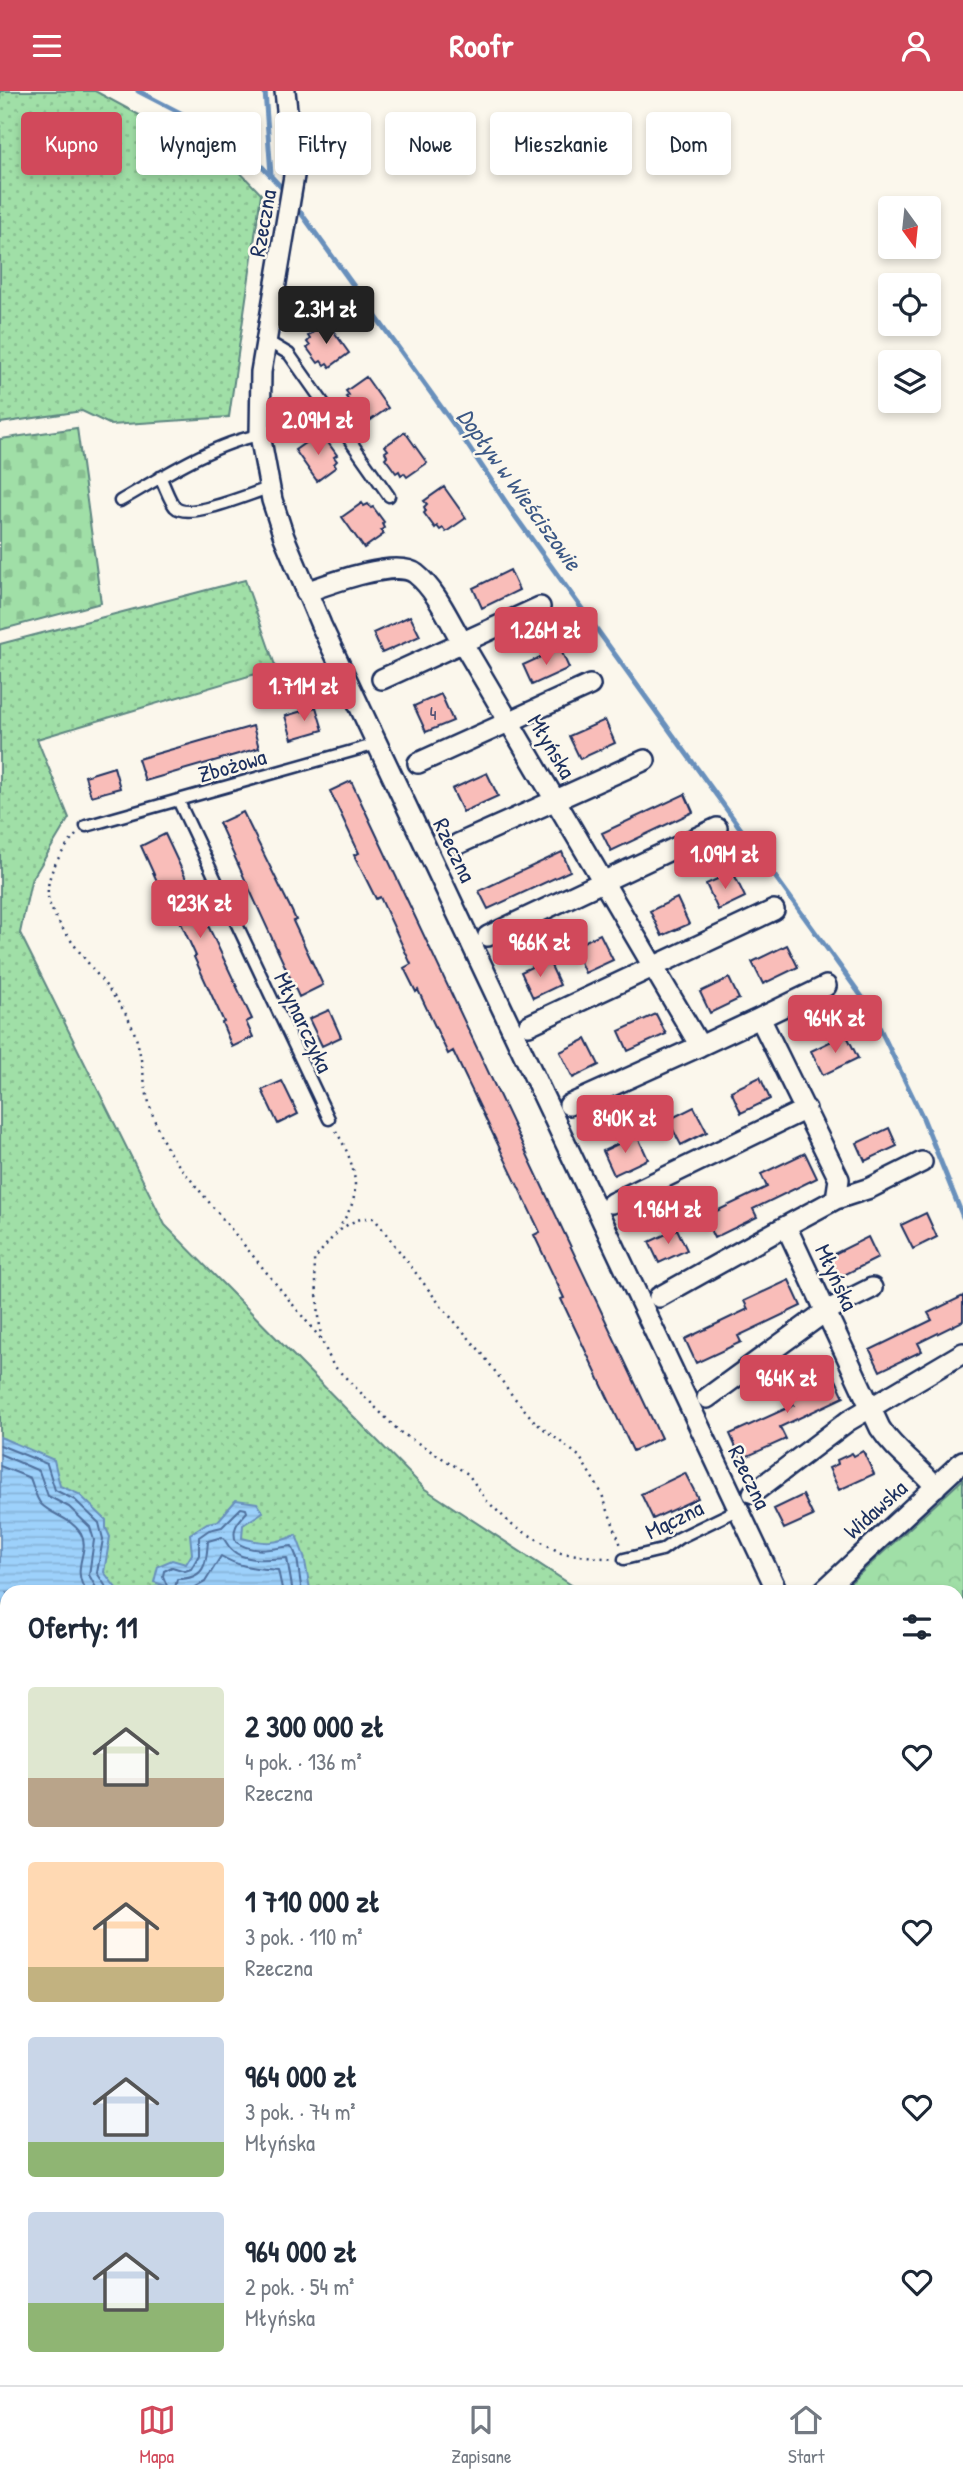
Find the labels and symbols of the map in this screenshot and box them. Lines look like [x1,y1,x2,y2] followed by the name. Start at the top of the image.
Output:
[241,187,283,259] street label: Rzeczna
[878,196,942,259] north arrow
[261,287,391,346] pin: 2.3M zł
[246,397,390,457] pin: 2.09M zł
[450,402,590,578] water label: Dopływ w Wieściszowie
[474,607,618,667] pin: 1.26M zł
[232,663,376,723] pin: 1.71M zł
[429,700,437,726] house number: 4
[521,708,583,784] street label: Młyńska
[194,741,270,789] street label: Zbożowa
[426,813,484,887] street label: Rzeczna
[653,831,797,891] pin: 1.09M zł
[135,881,265,940] pin: 923K zł
[475,919,605,979] pin: 966K zł
[267,967,341,1077] street label: Młynarczyka
[770,995,900,1055] pin: 964K zł
[560,1095,690,1155] pin: 840K zł
[596,1187,740,1246] pin: 1.96M zł
[808,1239,866,1315] street label: Młyńska
[722,1355,852,1415] pin: 964K zł
[721,1440,779,1514] street label: Rzeczna
[837,1472,913,1546] street label: Widawska
[640,1492,708,1546] street label: Mączna

